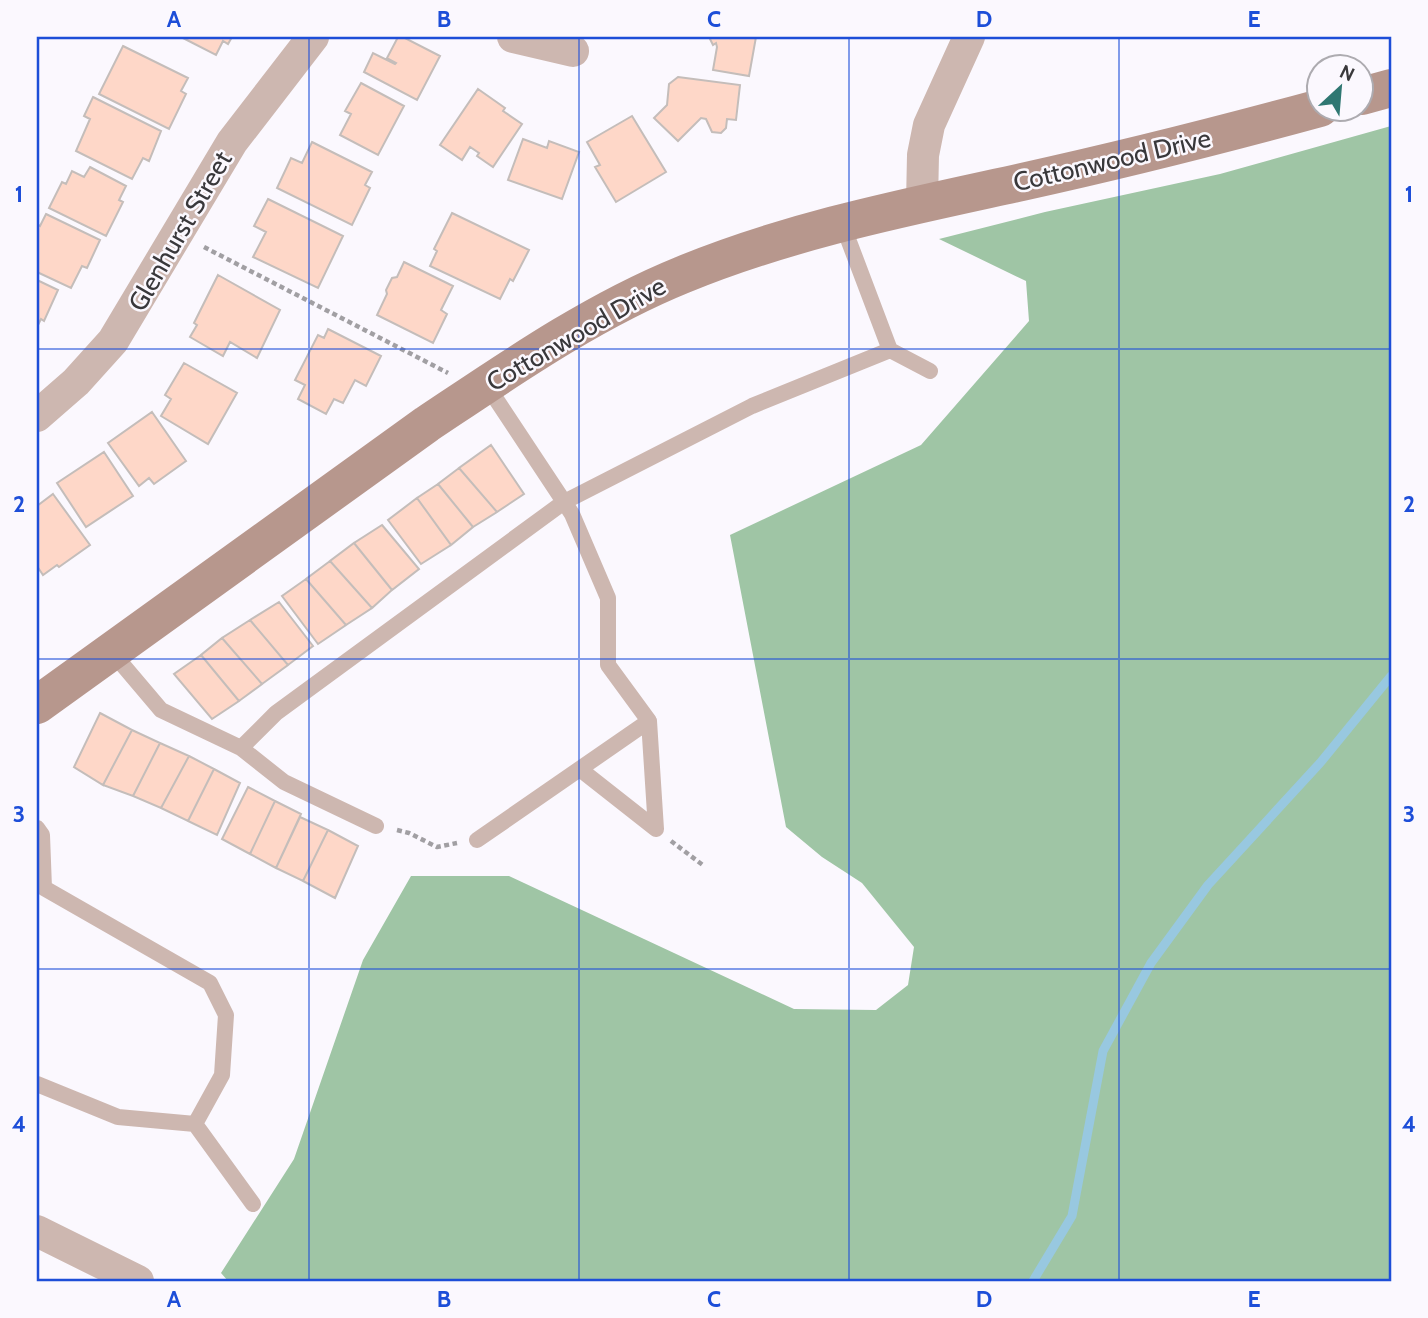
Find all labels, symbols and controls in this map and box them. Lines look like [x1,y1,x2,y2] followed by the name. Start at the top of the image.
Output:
[167,5,182,33] text: A
[437,5,451,33] text: B
[707,5,721,33] text: C
[976,5,992,33] text: D
[1247,5,1261,33] text: E
[1306,52,1376,122] north arrow
[1336,60,1358,86] text: N
[1010,122,1214,198] street label: Cottonwood Drive
[121,145,239,317] street label: Glenhurst Street
[15,180,23,208] text: 1
[1405,180,1413,208] text: 1
[481,270,671,398] street label: Cottonwood Drive
[13,490,25,518] text: 2
[1403,490,1415,518] text: 2
[13,800,25,828] text: 3
[1403,800,1415,828] text: 3
[12,1110,26,1138] text: 4
[1402,1110,1416,1138] text: 4
[167,1285,182,1313] text: A
[437,1285,451,1313] text: B
[707,1285,721,1313] text: C
[976,1285,992,1313] text: D
[1247,1285,1261,1313] text: E

